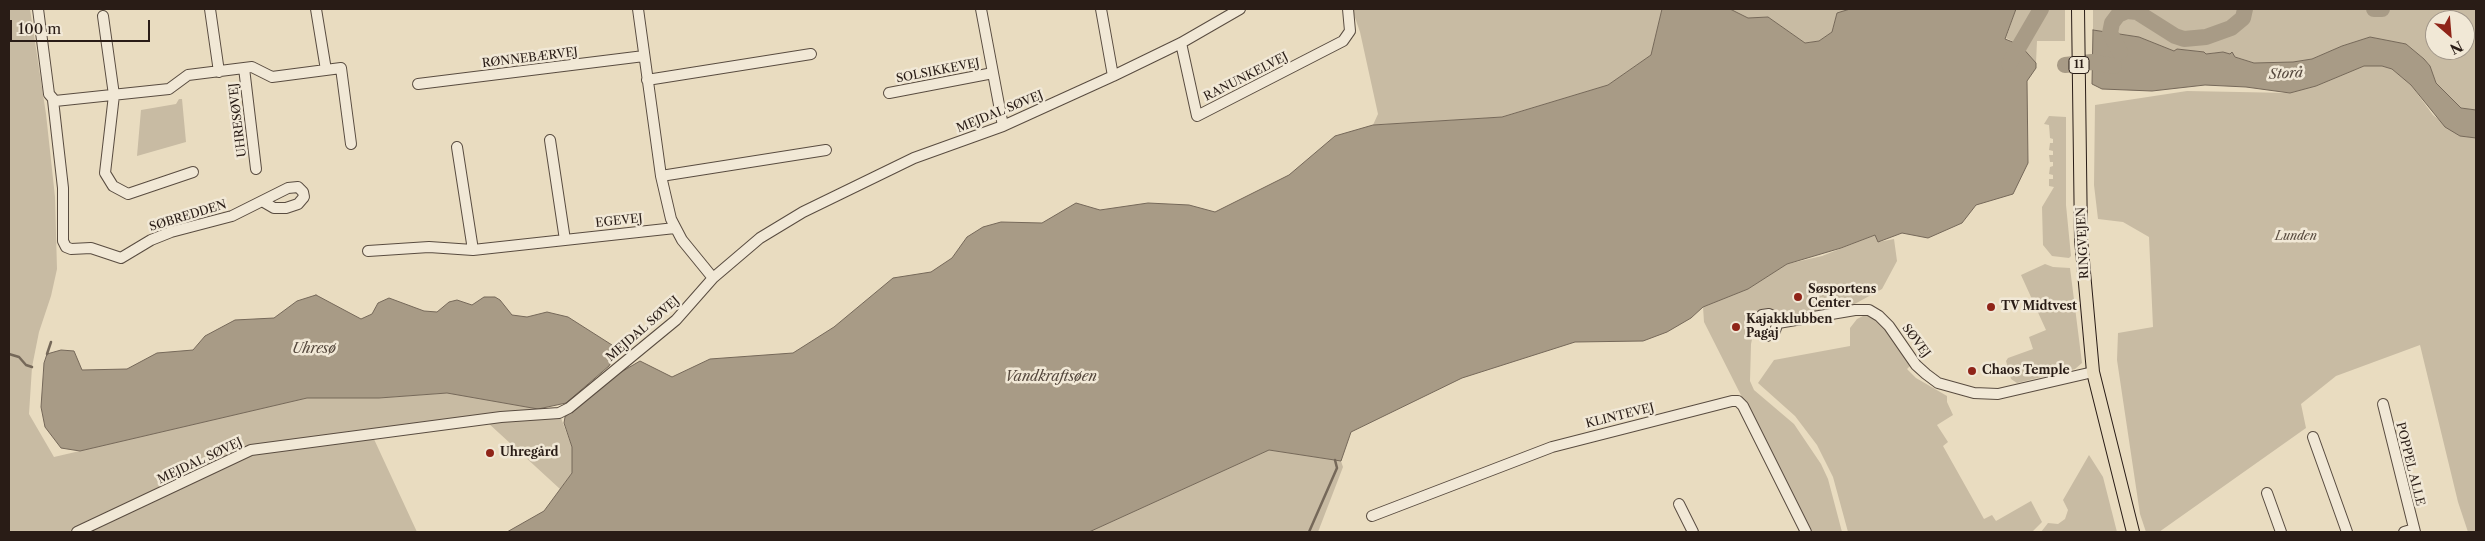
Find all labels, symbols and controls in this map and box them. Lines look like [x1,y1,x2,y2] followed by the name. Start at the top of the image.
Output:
[12,10,152,42] scale bar
[2425,10,2475,60] north arrow
[18,19,61,38] text: 100 m
[2447,37,2466,58] text: N
[481,45,579,71] street label: RØNNEBÆRVEJ
[1201,50,1291,104] street label: RANUNKELVEJ
[895,56,981,86] street label: SOLSIKKEVEJ
[2069,56,2089,74] road number: 11
[2268,65,2304,83] water label: Storå
[226,82,250,158] street label: UHRESØVEJ
[955,88,1045,136] street label: MEJDAL SØVEJ
[148,197,228,235] street label: SØBREDDEN
[2074,207,2092,279] street label: RINGVEJEN
[595,211,643,231] street label: EGEVEJ
[2275,230,2317,244] park label: Lunden
[1808,283,1876,311] place label: Søsportens Center
[1792,291,1804,303] marker: Søsportens Center
[603,293,683,365] street label: MEJDAL SØVEJ
[2001,300,2077,314] place label: TV Midtvest
[1985,301,1997,313] marker: TV Midtvest
[1746,313,1832,341] place label: Kajakklubben Pagaj
[1730,321,1742,333] marker: Kajakklubben Pagaj
[1899,321,1933,361] street label: SØVEJ
[292,341,336,357] water label: Uhresø
[1982,364,2070,378] place label: Chaos Temple
[1966,365,1978,377] marker: Chaos Temple
[1005,369,1097,385] water label: Vandkraftsøen
[1584,401,1656,431] street label: KLINTEVEJ
[2393,421,2427,507] street label: POPPEL ALLE
[155,435,245,487] street label: MEJDAL SØVEJ
[500,446,558,460] place label: Uhregård
[484,447,496,459] marker: Uhregård

